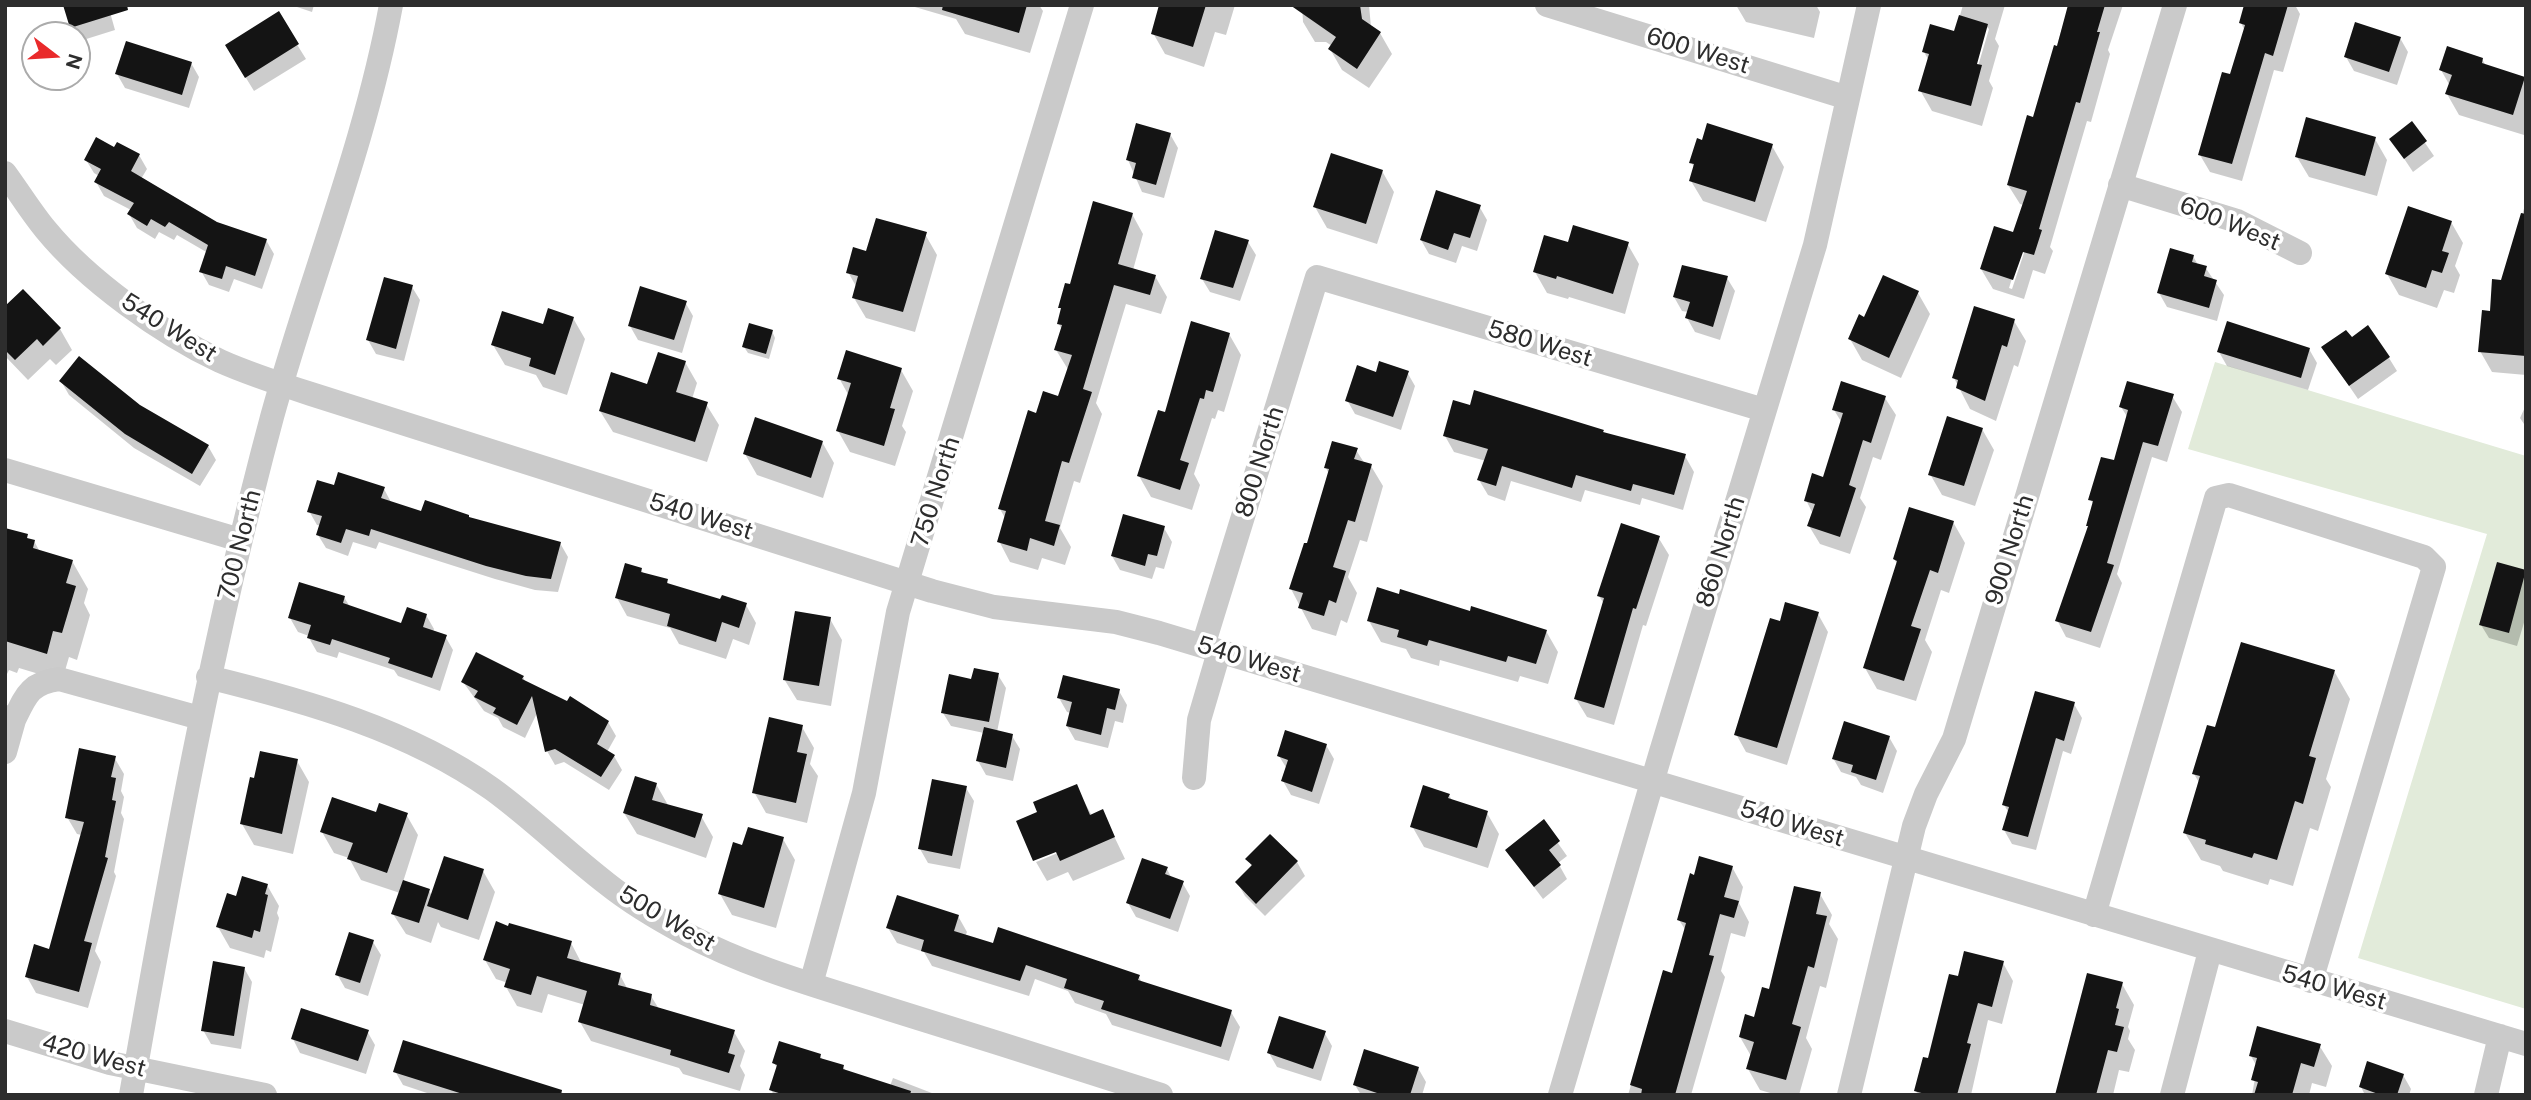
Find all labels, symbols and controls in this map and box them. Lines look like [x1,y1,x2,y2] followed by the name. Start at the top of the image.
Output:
[21,21,91,91] north arrow
[1643,22,1753,80] street label: 600 West
[61,51,87,72] text: N
[2175,191,2285,257] street label: 600 West
[116,287,222,369] street label: 540 West
[1484,314,1596,374] street label: 580 West
[1230,403,1290,521] street label: 800 North
[906,433,966,551] street label: 750 North
[212,487,268,603] street label: 700 North
[645,488,757,546] street label: 540 West
[1980,491,2040,609] street label: 900 North
[1691,493,1751,611] street label: 860 North
[1193,631,1305,689] street label: 540 West
[1736,795,1848,853] street label: 540 West
[613,880,721,958] street label: 500 West
[2278,959,2390,1017] street label: 540 West
[39,1028,149,1084] street label: 420 West

